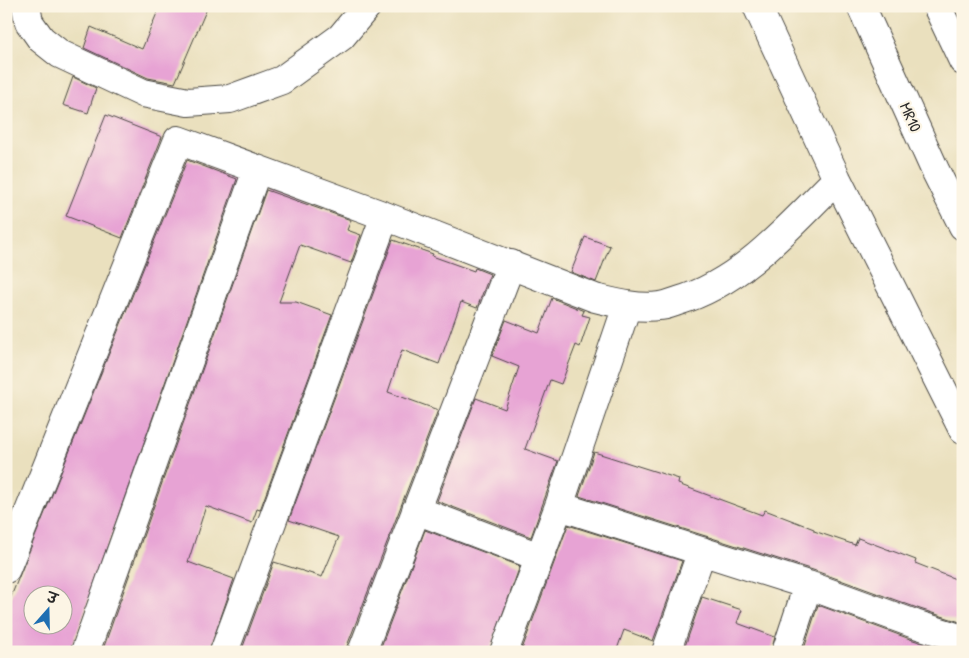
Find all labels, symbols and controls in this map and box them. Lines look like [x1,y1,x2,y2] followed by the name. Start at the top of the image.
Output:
[895,99,927,135] street label: MR10
[22,586,72,636] north arrow
[43,586,62,608] text: उ

